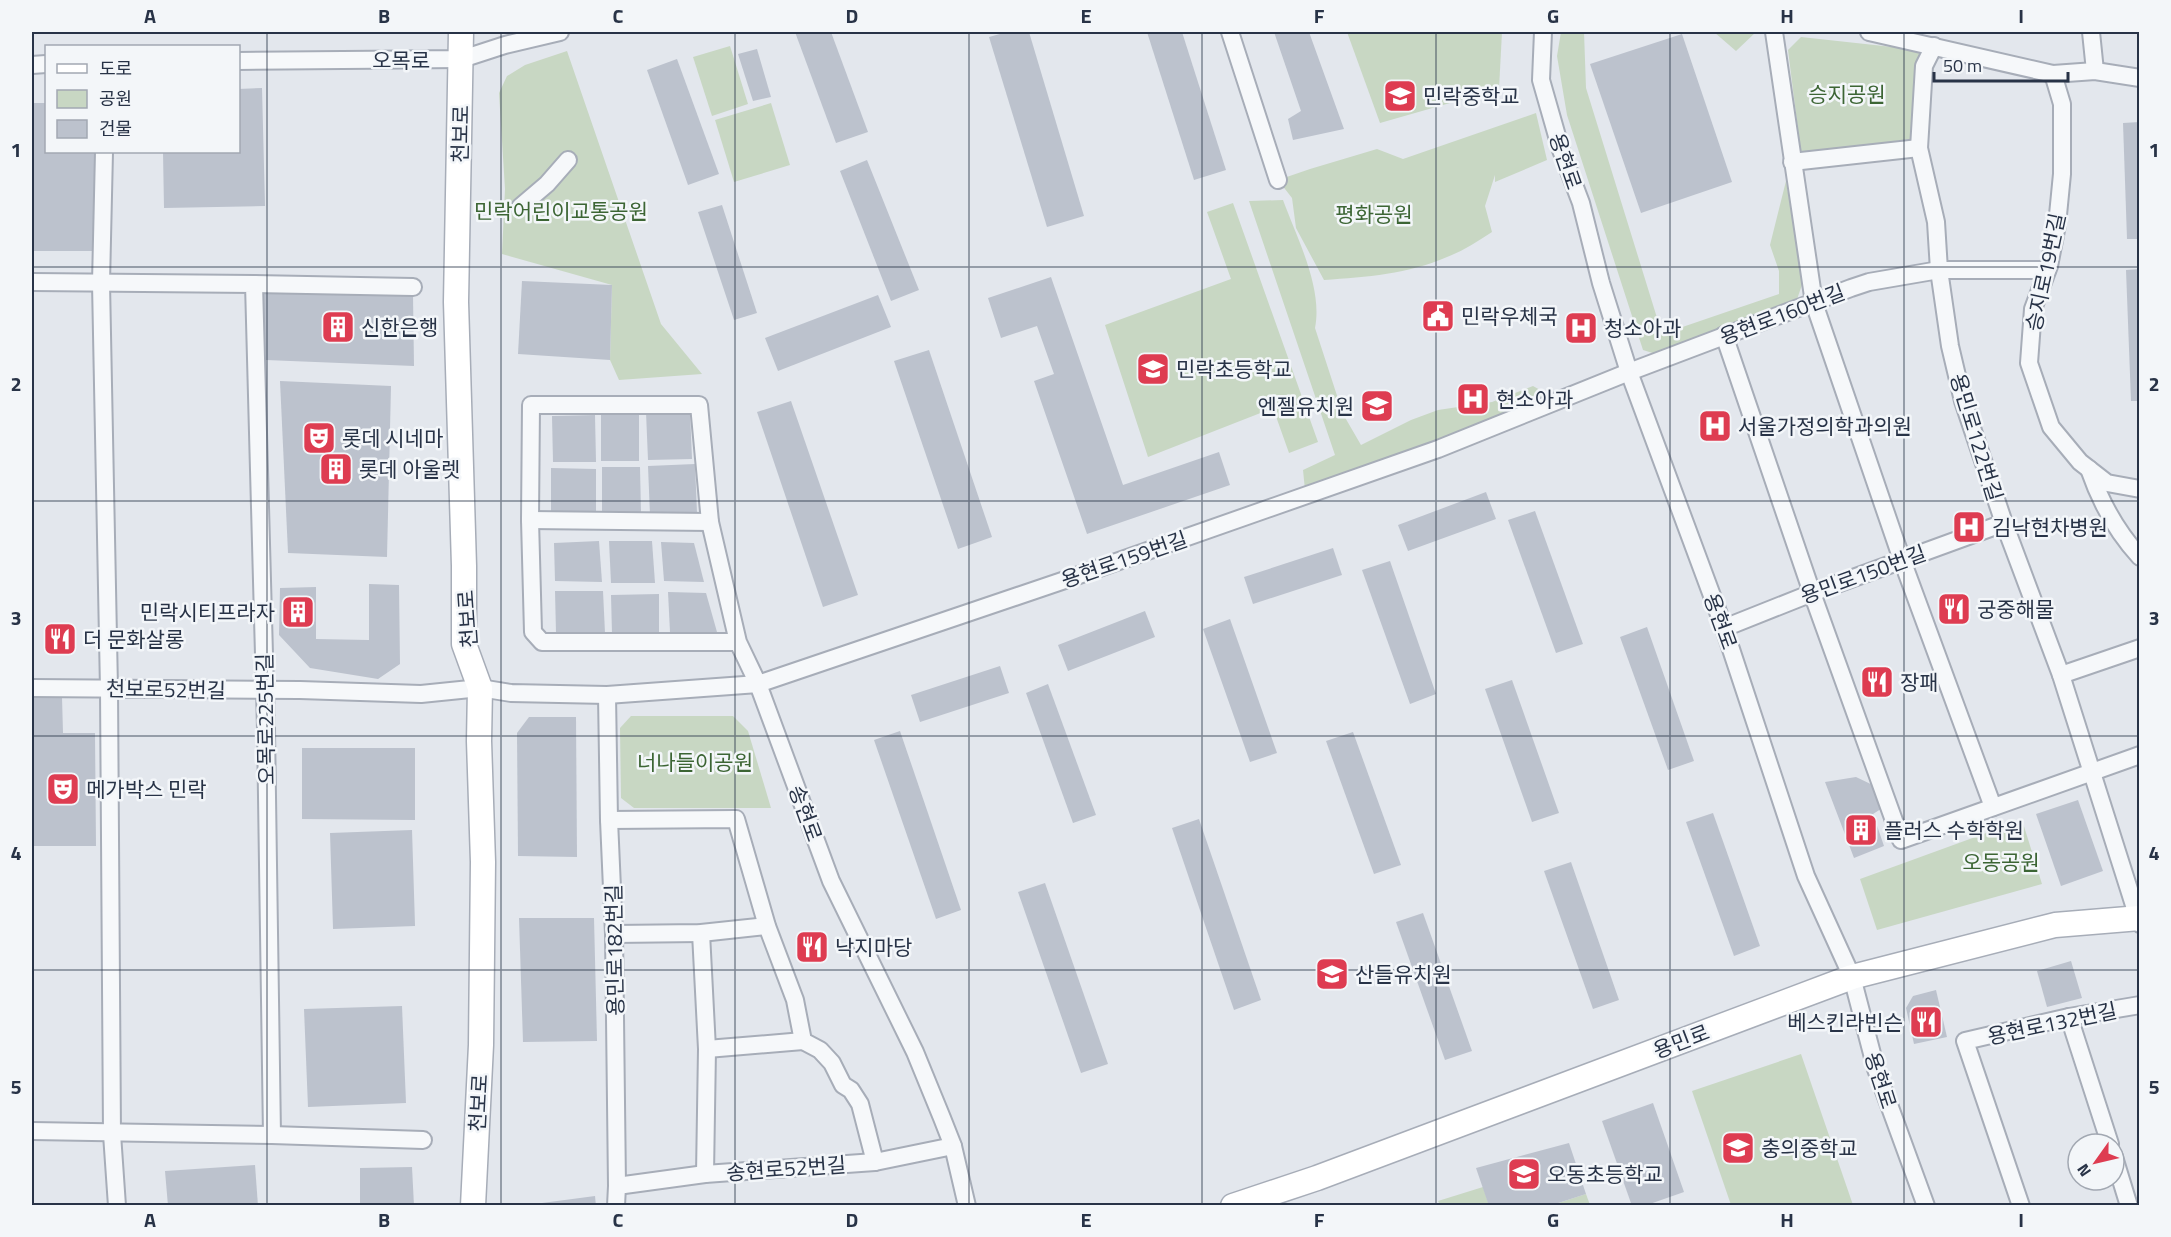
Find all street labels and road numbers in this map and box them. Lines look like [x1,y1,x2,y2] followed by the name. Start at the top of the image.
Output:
[372,44,430,76] street label: 오목로
[443,105,477,163] street label: 천보로
[1541,128,1591,194] street label: 용현로
[2017,210,2073,334] street label: 승지로19번길
[1715,275,1849,353] street label: 용현로160번길
[1942,369,2012,505] street label: 용민로122번길
[1056,522,1192,596] street label: 용현로159번길
[1796,536,1930,612] street label: 용민로150번길
[1696,588,1746,654] street label: 용현로
[449,589,485,649] street label: 천보로
[248,653,282,785] street label: 오목로225번길
[106,672,226,706] street label: 천보로52번길
[781,780,831,846] street label: 송현로
[597,884,631,1016] street label: 용민로182번길
[1984,994,2120,1052] street label: 용현로132번길
[1648,1016,1714,1066] street label: 용민로
[1857,1047,1905,1113] street label: 용현로
[461,1073,495,1133] street label: 천보로
[725,1148,847,1188] street label: 송현로52번길

